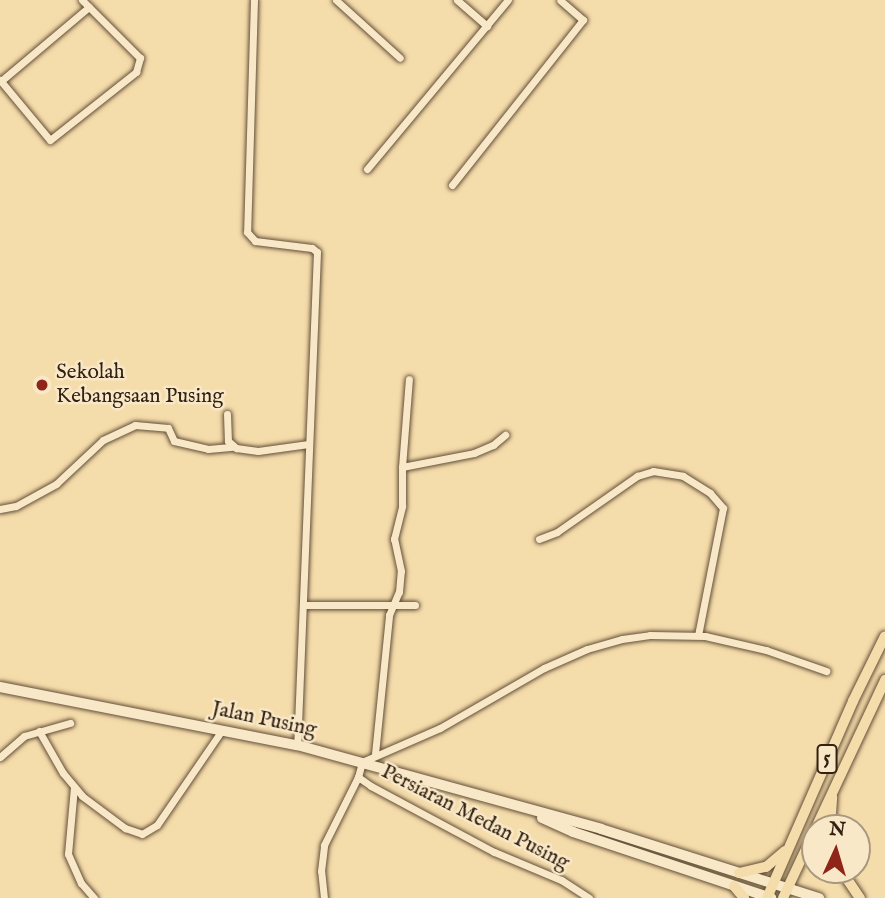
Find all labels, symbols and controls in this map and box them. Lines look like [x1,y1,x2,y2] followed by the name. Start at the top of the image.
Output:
[56,360,224,410] place label: Sekolah Kebangsaan Pusing
[34,377,50,393] marker: Sekolah Kebangsaan Pusing
[209,697,319,743] street label: Jalan Pusing
[816,744,838,774] road number: 5
[377,760,573,876] street label: Persiaran Medan Pusing
[801,814,871,884] north arrow
[828,818,846,843] text: N

